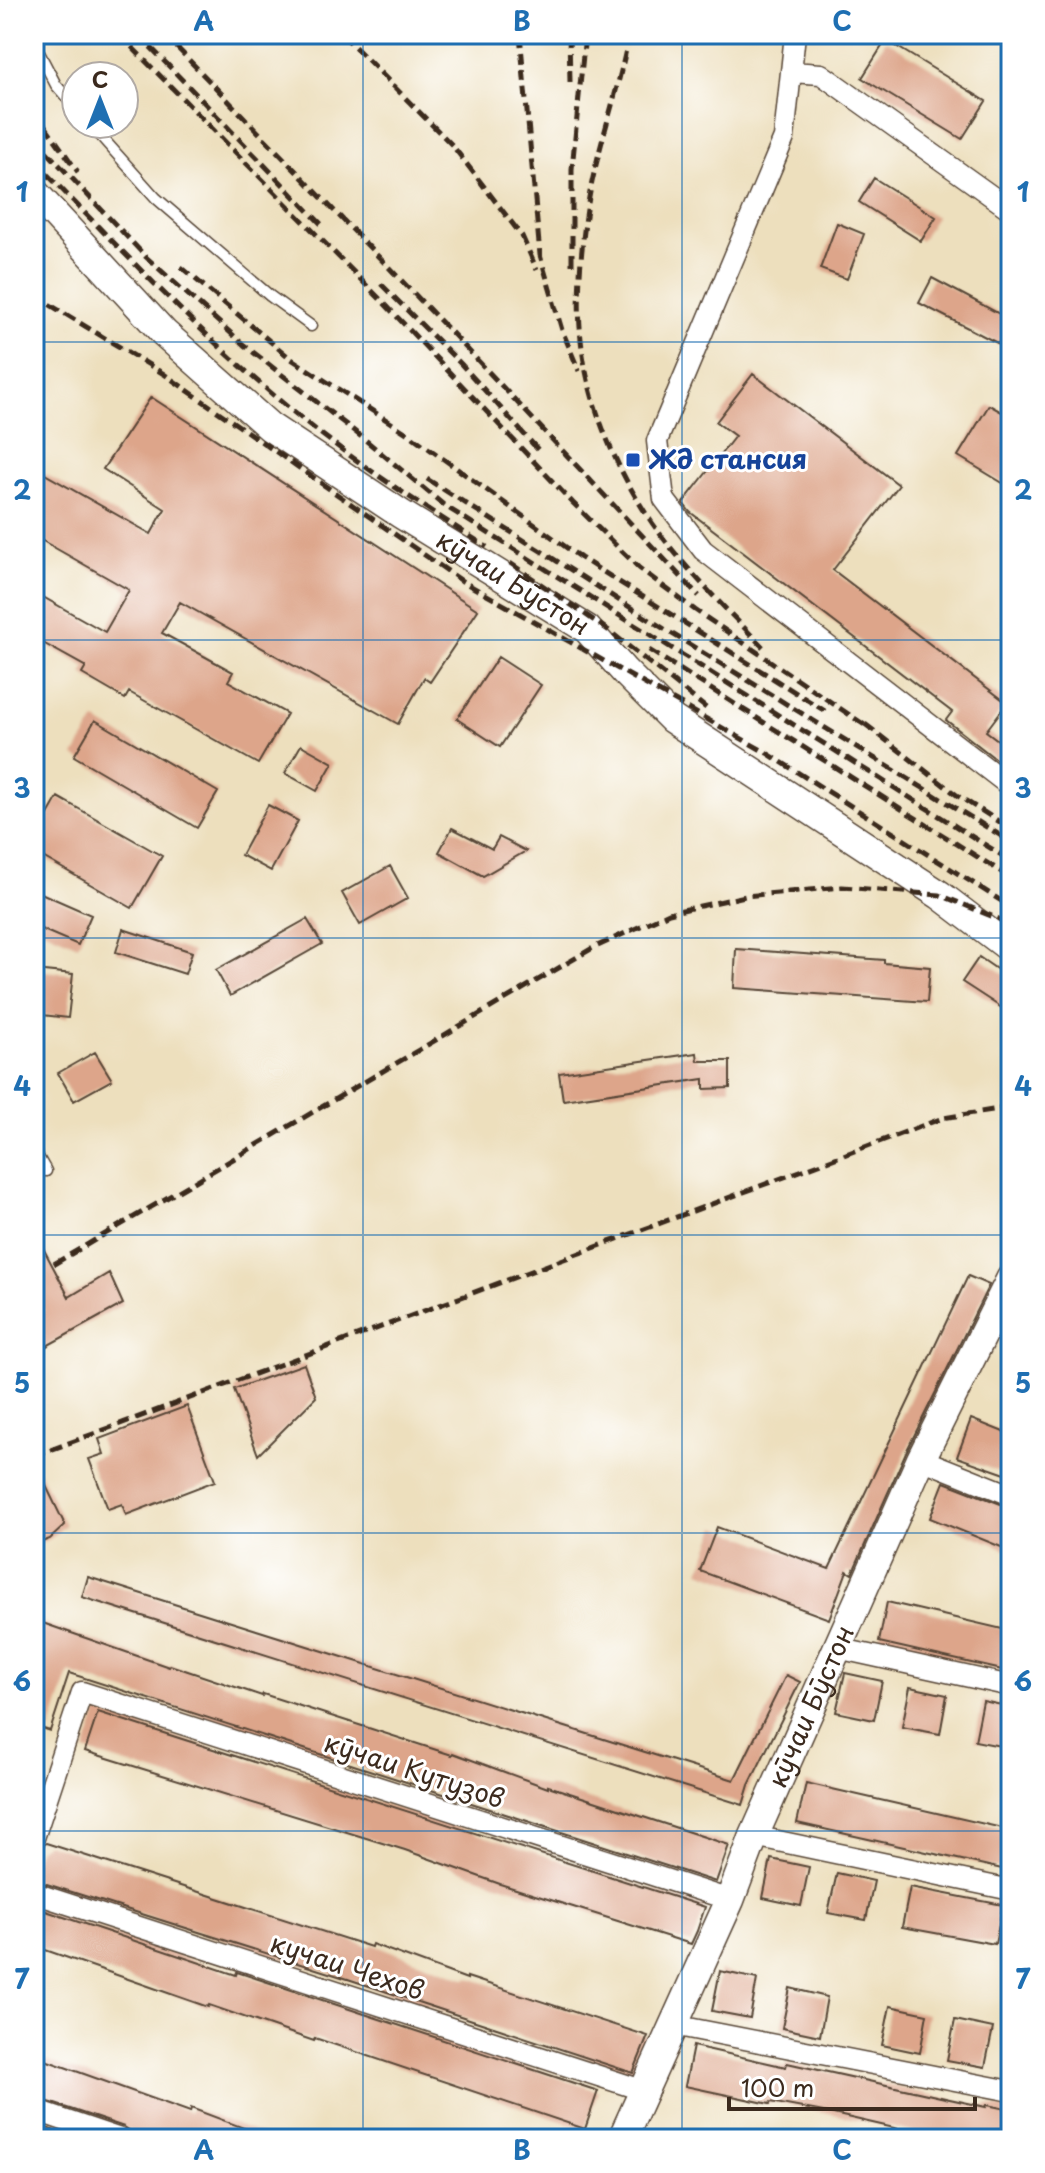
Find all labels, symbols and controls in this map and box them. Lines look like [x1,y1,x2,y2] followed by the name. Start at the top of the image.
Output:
[194,1,214,40] text: A
[513,1,531,40] text: B
[832,1,852,40] text: C
[60,60,140,140] north arrow
[92,62,108,95] text: С
[16,172,28,211] text: 1
[1017,172,1029,211] text: 1
[648,439,807,478] place label: Жд стансия
[624,451,642,469] marker: Жд стансия
[13,470,31,509] text: 2
[1014,470,1032,509] text: 2
[429,519,598,644] street label: кӯчаи Бӯстон
[13,768,31,807] text: 3
[1014,768,1032,807] text: 3
[13,1066,31,1105] text: 4
[1014,1066,1032,1105] text: 4
[14,1363,30,1402] text: 5
[1015,1363,1031,1402] text: 5
[757,1619,863,1794] street label: кӯчаи Бӯстон
[13,1661,31,1700] text: 6
[1014,1661,1032,1700] text: 6
[319,1722,510,1817] street label: кӯчаи Кутузов
[265,1922,430,2009] street label: кучаи Чехов
[15,1959,30,1998] text: 7
[1016,1959,1031,1998] text: 7
[729,2061,975,2111] scale bar
[741,2069,814,2105] text: 100 m
[194,2130,214,2169] text: A
[513,2130,531,2169] text: B
[832,2130,852,2169] text: C

